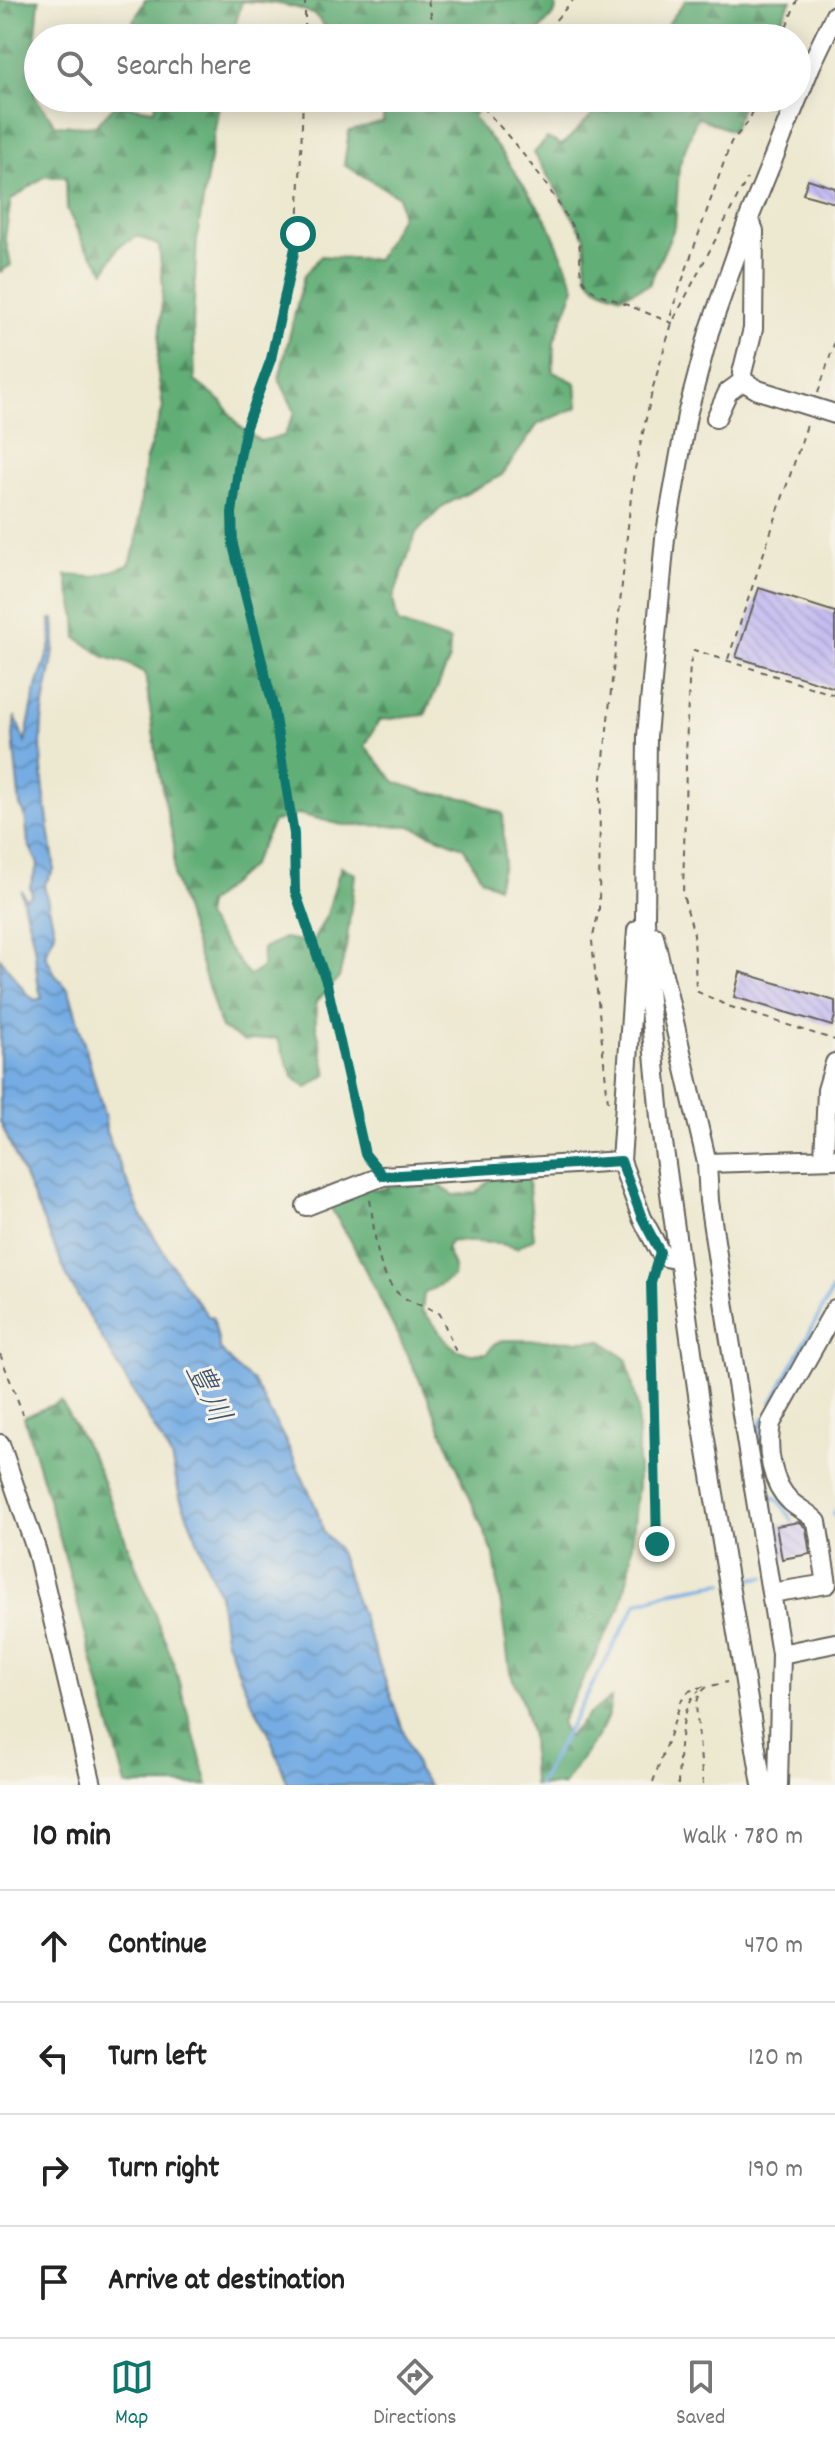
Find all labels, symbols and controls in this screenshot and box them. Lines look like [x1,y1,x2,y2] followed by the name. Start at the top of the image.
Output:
[24,24,811,112] search box
[52,46,96,90] icon: search
[116,47,252,90] text: Search here
[280,216,316,252] route start
[171,1355,240,1433] water label: 豊川
[639,1526,675,1562] route end
[32,1813,111,1862] text: 10 min
[683,1819,803,1856] text: Walk · 780 m
[32,1924,76,1968] icon: ahead
[108,1925,207,1968] text: Continue
[744,1928,803,1965] text: 470 m
[32,2036,76,2080] icon: left
[108,2037,207,2080] text: Turn left
[748,2040,803,2077] text: 120 m
[32,2148,76,2192] icon: right
[108,2149,219,2192] text: Turn right
[747,2152,803,2189] text: 190 m
[32,2260,76,2304] icon: arrive
[108,2261,345,2304] text: Arrive at destination
[110,2355,154,2434] tab: Map
[373,2355,457,2434] tab: Directions
[676,2355,725,2434] tab: Saved

